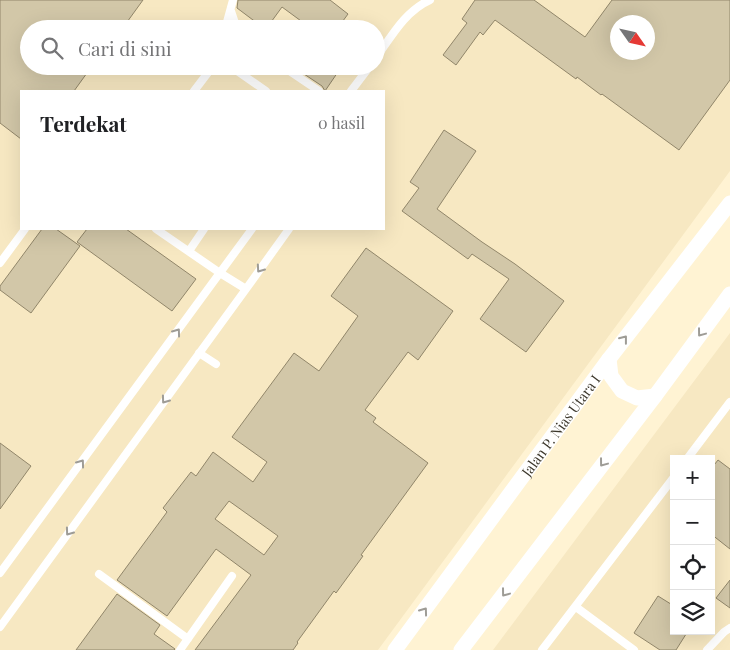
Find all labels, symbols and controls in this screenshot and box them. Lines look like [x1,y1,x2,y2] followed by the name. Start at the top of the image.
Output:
[610,15,655,60] north arrow
[20,20,385,75] search box
[38,34,66,62] icon: search
[78,35,172,61] text: Cari di sini
[40,109,127,137] text: Terdekat
[318,112,365,133] text: 0 hasil
[257,263,267,272] one-way arrow
[698,327,707,337] one-way arrow
[171,328,180,338] one-way arrow
[619,336,627,345] one-way arrow
[516,370,604,481] street label: Jalan P. Nias Utara I
[162,394,171,404] one-way arrow
[670,455,715,635] map controls
[670,455,715,500] button: +
[601,457,609,466] one-way arrow
[75,459,84,469] one-way arrow
[670,500,715,545] button: −
[66,526,76,535] one-way arrow
[670,545,715,590] button: locate
[502,587,511,597] one-way arrow
[670,590,715,635] button: layers
[418,608,426,617] one-way arrow

